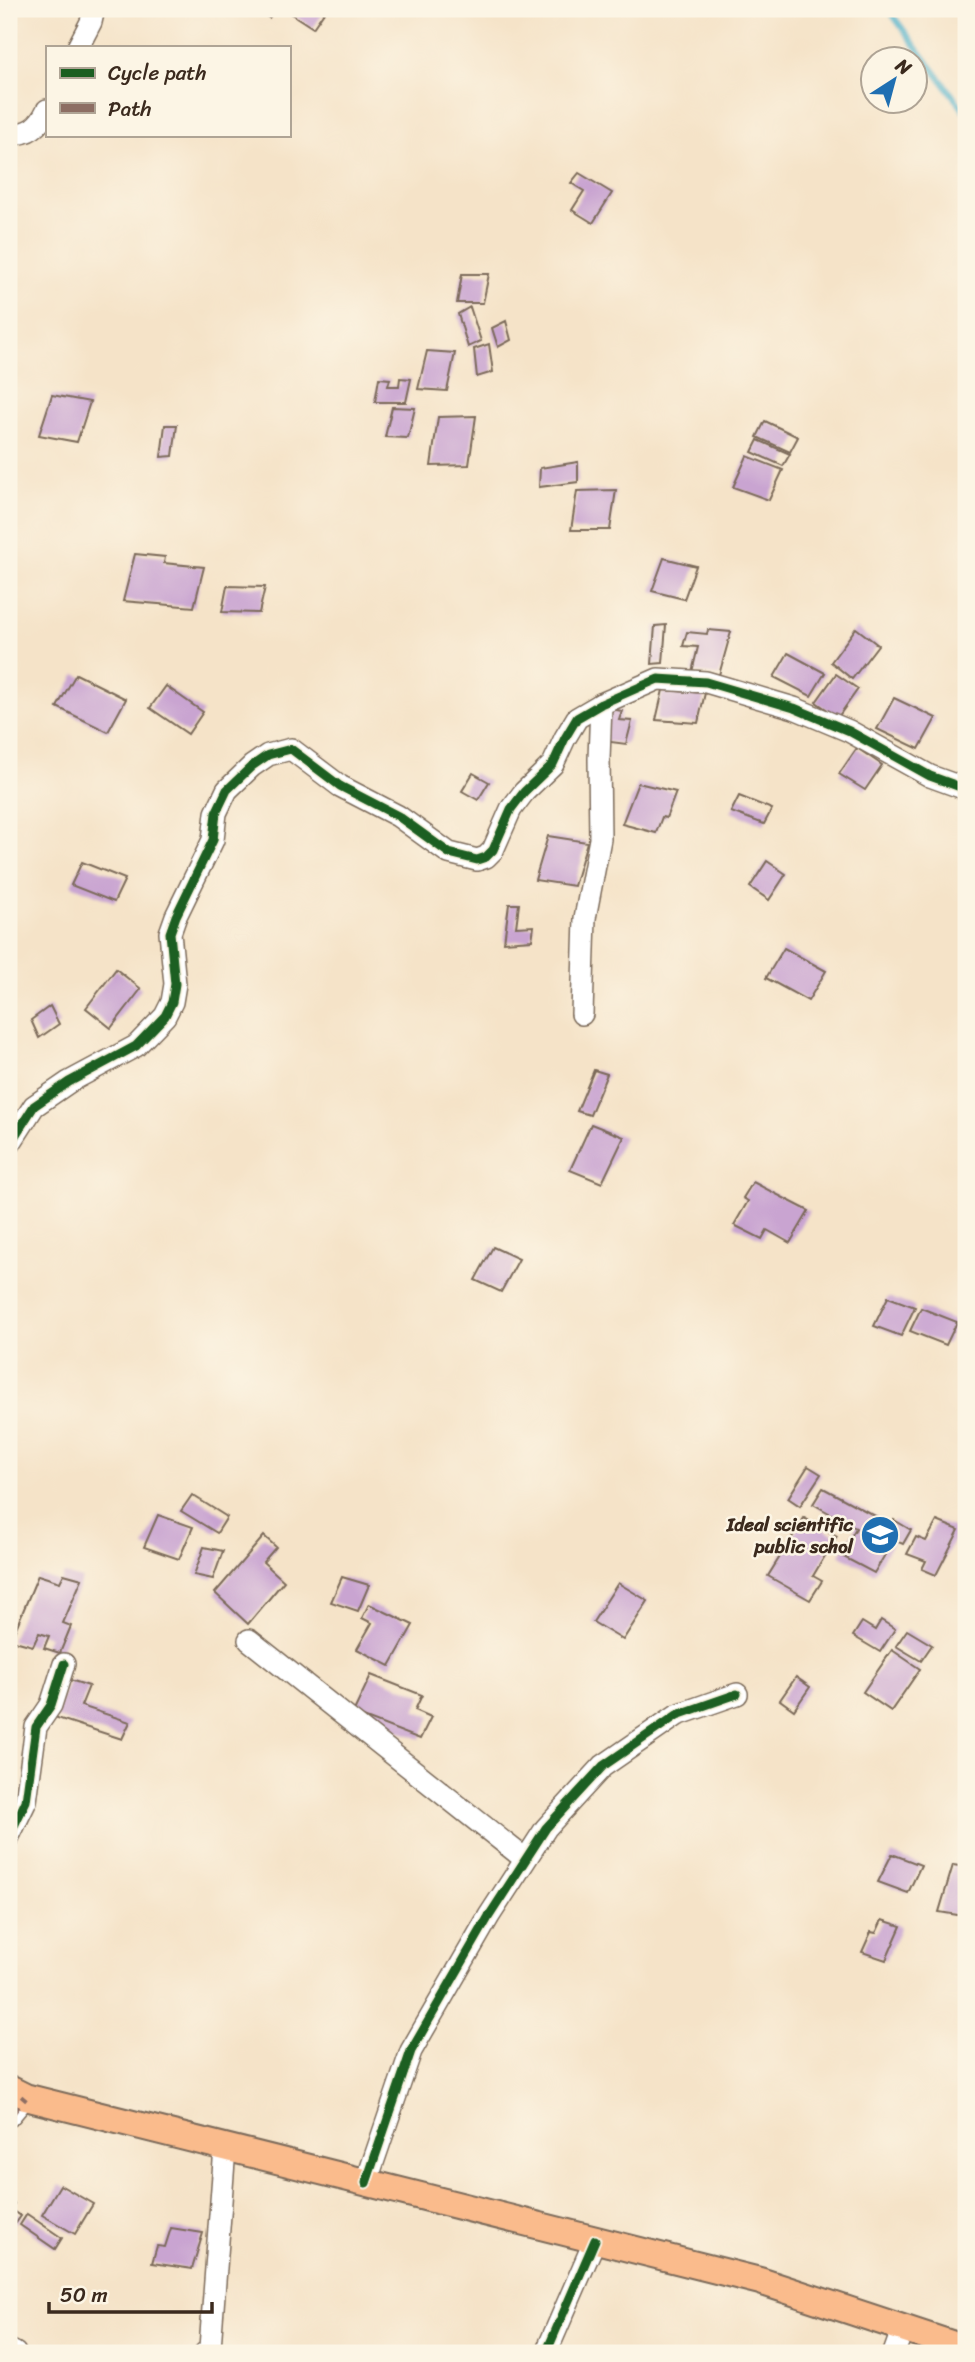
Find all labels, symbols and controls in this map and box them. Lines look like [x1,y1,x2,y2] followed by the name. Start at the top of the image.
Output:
[46,46,290,136] legend
[860,46,930,116] north arrow
[888,49,919,84] text: N
[108,54,207,92] text: Cycle path
[108,90,151,128] text: Path
[726,1508,855,1563] place label: Ideal scientific public schol
[859,1514,901,1556] school or university icon: Ideal scientific public schol
[49,2271,212,2315] scale bar
[60,2276,108,2314] text: 50 m

